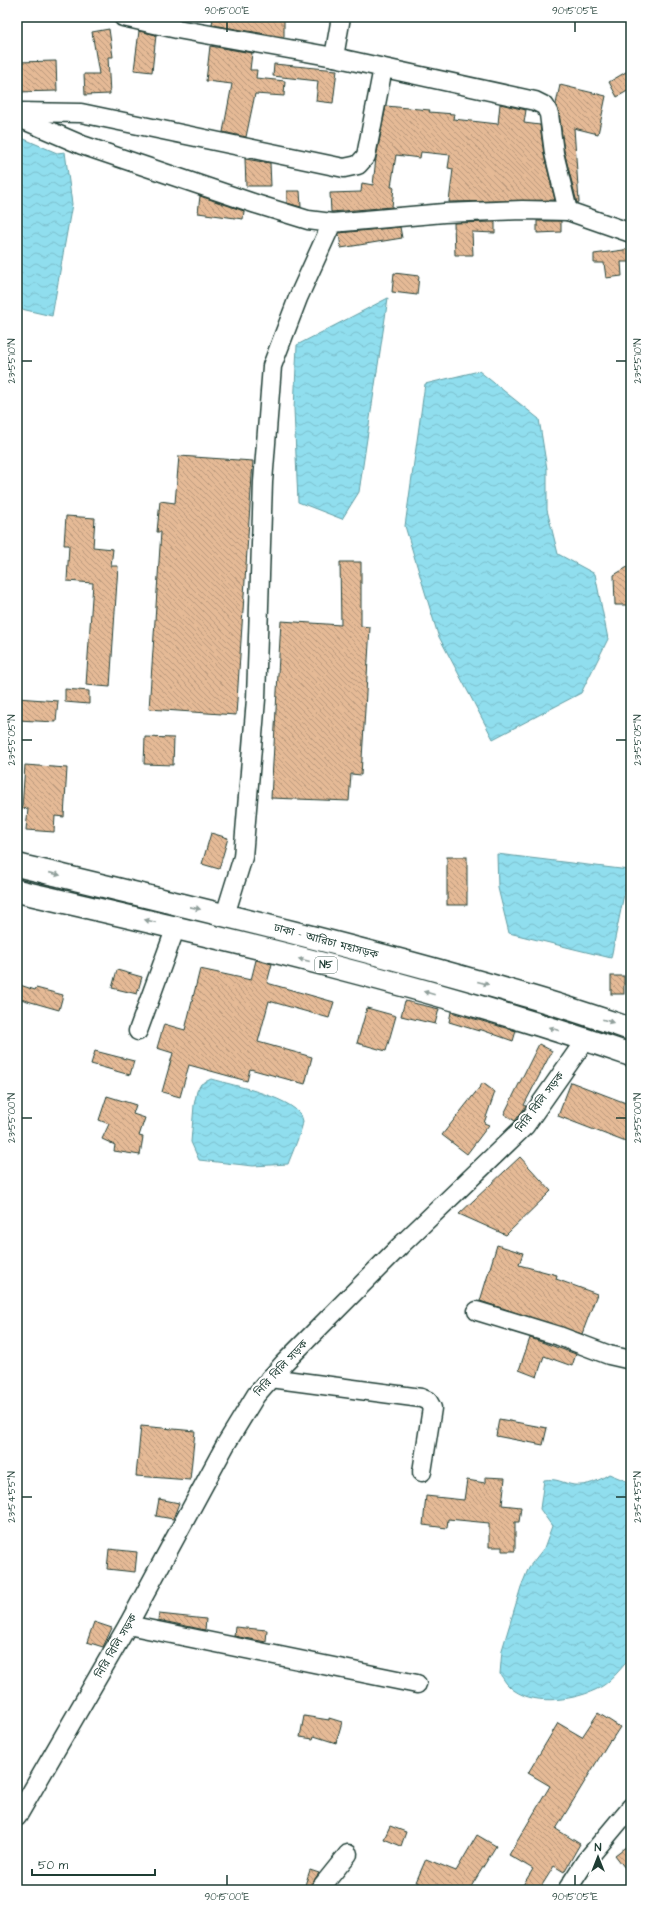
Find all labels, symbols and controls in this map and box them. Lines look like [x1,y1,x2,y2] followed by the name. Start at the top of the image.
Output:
[204,4,250,18] text: 90°15'00"E
[552,4,598,18] text: 90°15'05"E
[5,338,19,384] text: 23°55'10"N
[631,338,645,384] text: 23°55'10"N
[5,715,19,765] text: 23°55'05"N
[631,715,645,765] text: 23°55'05"N
[49,872,61,878] one-way arrow
[189,905,201,911] one-way arrow
[144,918,157,924] one-way arrow
[271,920,380,962] street label: ঢাকা - আরিচা মহাসড়ক
[297,956,310,962] one-way arrow
[315,957,337,973] road number: N5
[477,981,489,987] one-way arrow
[423,990,435,996] one-way arrow
[602,1018,614,1024] one-way arrow
[548,1026,560,1032] one-way arrow
[512,1069,568,1136] street label: নিরি বিলি সড়ক
[5,1093,19,1143] text: 23°55'00"N
[631,1093,645,1143] text: 23°55'00"N
[250,1337,311,1400] street label: নিরি বিলি সড়ক
[5,1471,19,1523] text: 23°54'55"N
[631,1471,645,1523] text: 23°54'55"N
[91,1611,141,1682] street label: নিরি বিলি সড়ক
[578,1837,618,1877] north arrow
[595,1840,602,1855] text: N
[32,1851,155,1877] scale bar
[38,1857,69,1874] text: 50 m
[204,1890,250,1904] text: 90°15'00"E
[552,1890,598,1904] text: 90°15'05"E

